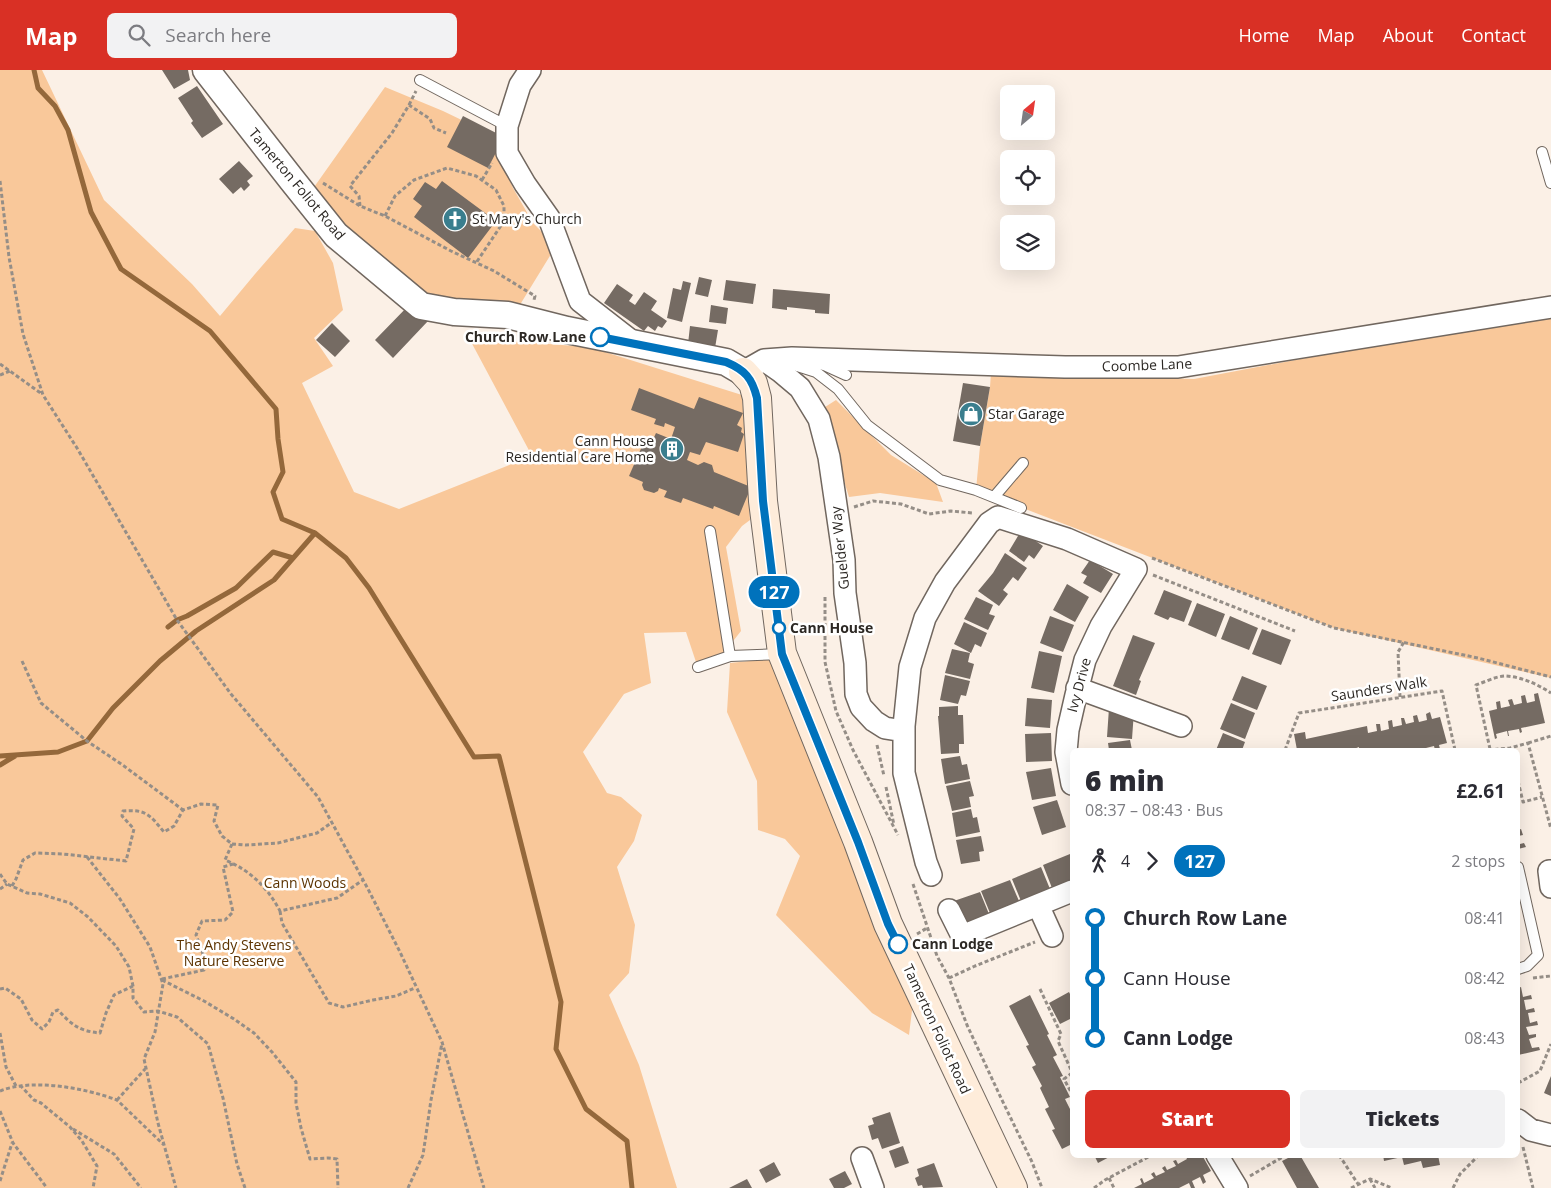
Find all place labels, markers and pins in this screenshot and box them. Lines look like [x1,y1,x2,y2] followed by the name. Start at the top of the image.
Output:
[442,206,468,232] church icon: St Mary's Church
[472,209,582,228] place label: St Mary's Church
[465,327,586,346] place label: Church Row Lane
[590,327,610,347] marker: Church Row Lane
[958,401,984,427] shop icon: Star Garage
[988,404,1065,423] place label: Star Garage
[505,431,654,466] place label: Cann House Residential Care Home
[659,436,685,462] building icon: Cann House Residential Care Home
[790,618,873,637] place label: Cann House
[772,621,786,635] marker: Cann House
[888,934,908,954] marker: Cann Lodge
[912,934,993,953] place label: Cann Lodge

